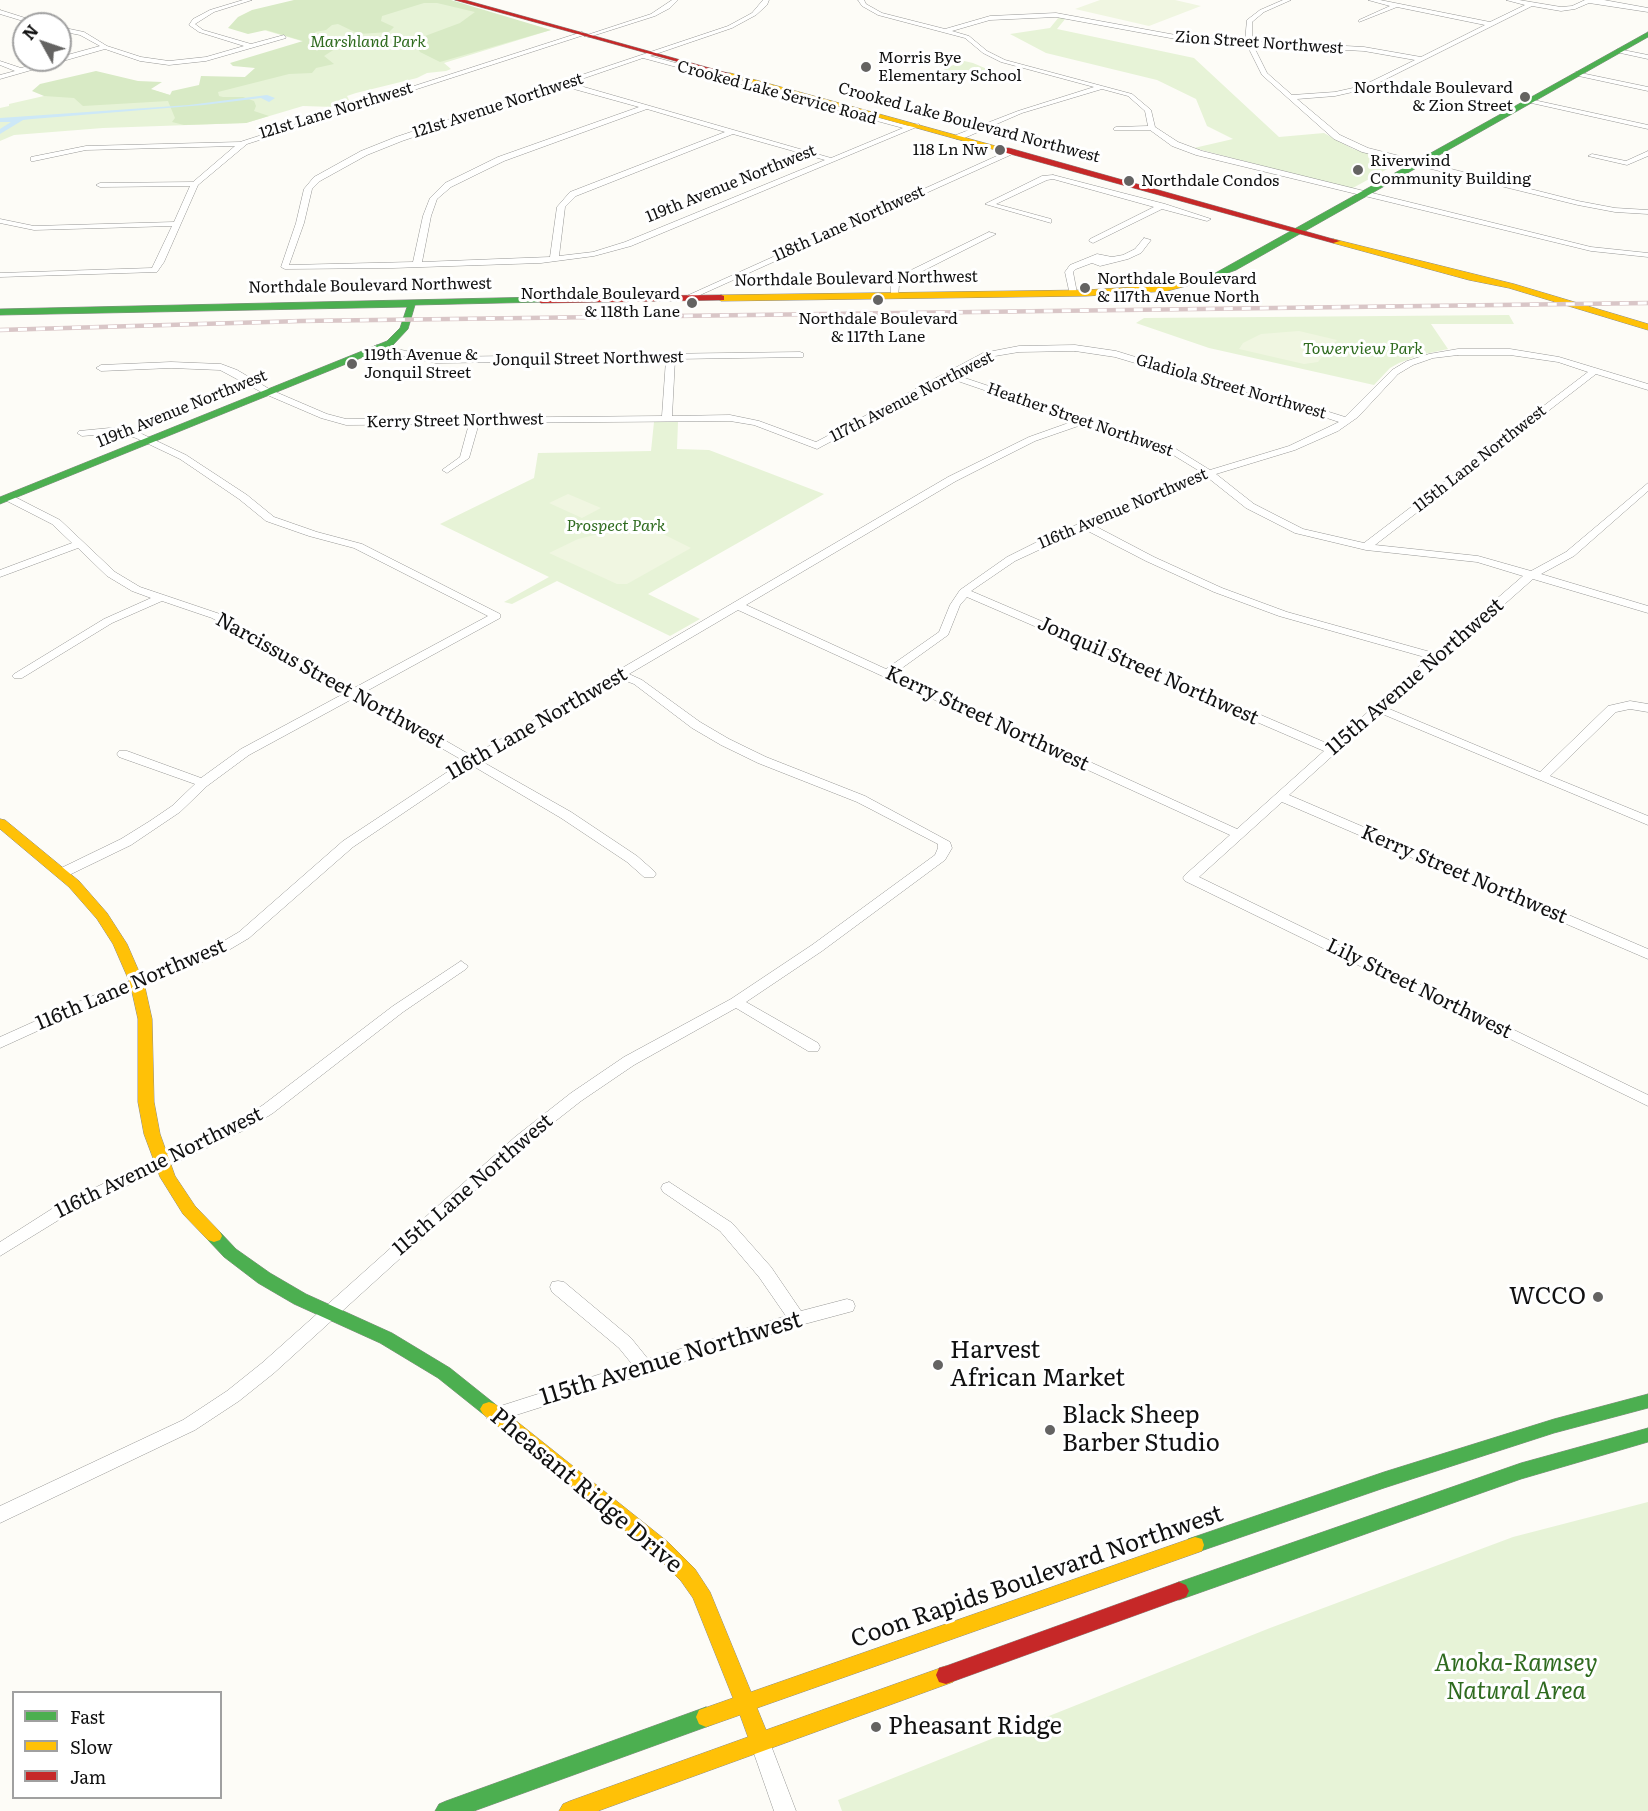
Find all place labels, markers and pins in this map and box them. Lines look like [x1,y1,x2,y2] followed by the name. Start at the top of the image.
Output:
[878,48,1022,86] place label: Morris Bye Elementary School
[859,60,873,74] marker: Morris Bye Elementary School
[1353,78,1513,116] place label: Northdale Boulevard & Zion Street
[1518,90,1532,104] marker: Northdale Boulevard & Zion Street
[913,140,988,160] place label: 118 Ln Nw
[993,143,1007,157] marker: 118 Ln Nw
[1370,151,1531,189] place label: Riverwind Community Building
[1351,163,1365,177] marker: Riverwind Community Building
[1141,171,1279,191] place label: Northdale Condos
[1122,174,1136,188] marker: Northdale Condos
[1097,269,1260,307] place label: Northdale Boulevard & 117th Avenue North
[1078,281,1092,295] marker: Northdale Boulevard & 117th Avenue North
[520,284,680,322] place label: Northdale Boulevard & 118th Lane
[871,293,885,307] marker: Northdale Boulevard & 117th Lane
[685,296,699,310] marker: Northdale Boulevard & 118th Lane
[798,309,958,347] place label: Northdale Boulevard & 117th Lane
[364,345,478,383] place label: 119th Avenue & Jonquil Street
[345,357,359,371] marker: 119th Avenue & Jonquil Street
[1509,1283,1586,1311] place label: WCCO
[1591,1290,1605,1304] marker: WCCO
[950,1337,1125,1393] place label: Harvest African Market
[931,1358,945,1372] marker: Harvest African Market
[1062,1402,1220,1458] place label: Black Sheep Barber Studio
[1043,1423,1057,1437] marker: Black Sheep Barber Studio
[888,1713,1062,1741] place label: Pheasant Ridge
[869,1720,883,1734] marker: Pheasant Ridge

